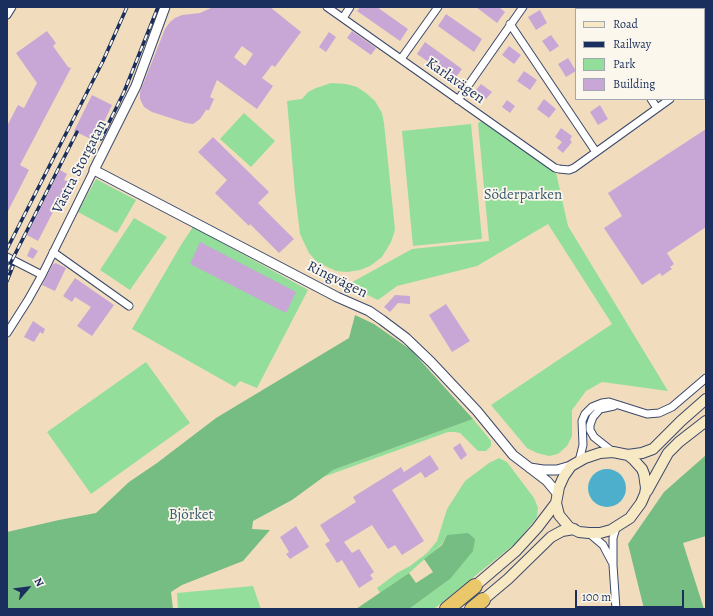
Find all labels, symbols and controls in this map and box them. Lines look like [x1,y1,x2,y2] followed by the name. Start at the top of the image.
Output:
[575,8,705,100] legend
[613,16,638,32] text: Road
[613,36,651,52] text: Railway
[422,54,488,108] street label: Karlavägen
[613,56,636,72] text: Park
[613,76,655,92] text: Building
[49,117,111,217] street label: Västra Storgatan
[484,186,562,204] park label: Söderparken
[304,258,370,302] street label: Ringvägen
[169,506,213,524] park label: Björket
[8,568,48,608] north arrow
[31,575,48,589] text: N
[577,582,686,608] scale bar
[582,589,611,605] text: 100 m

